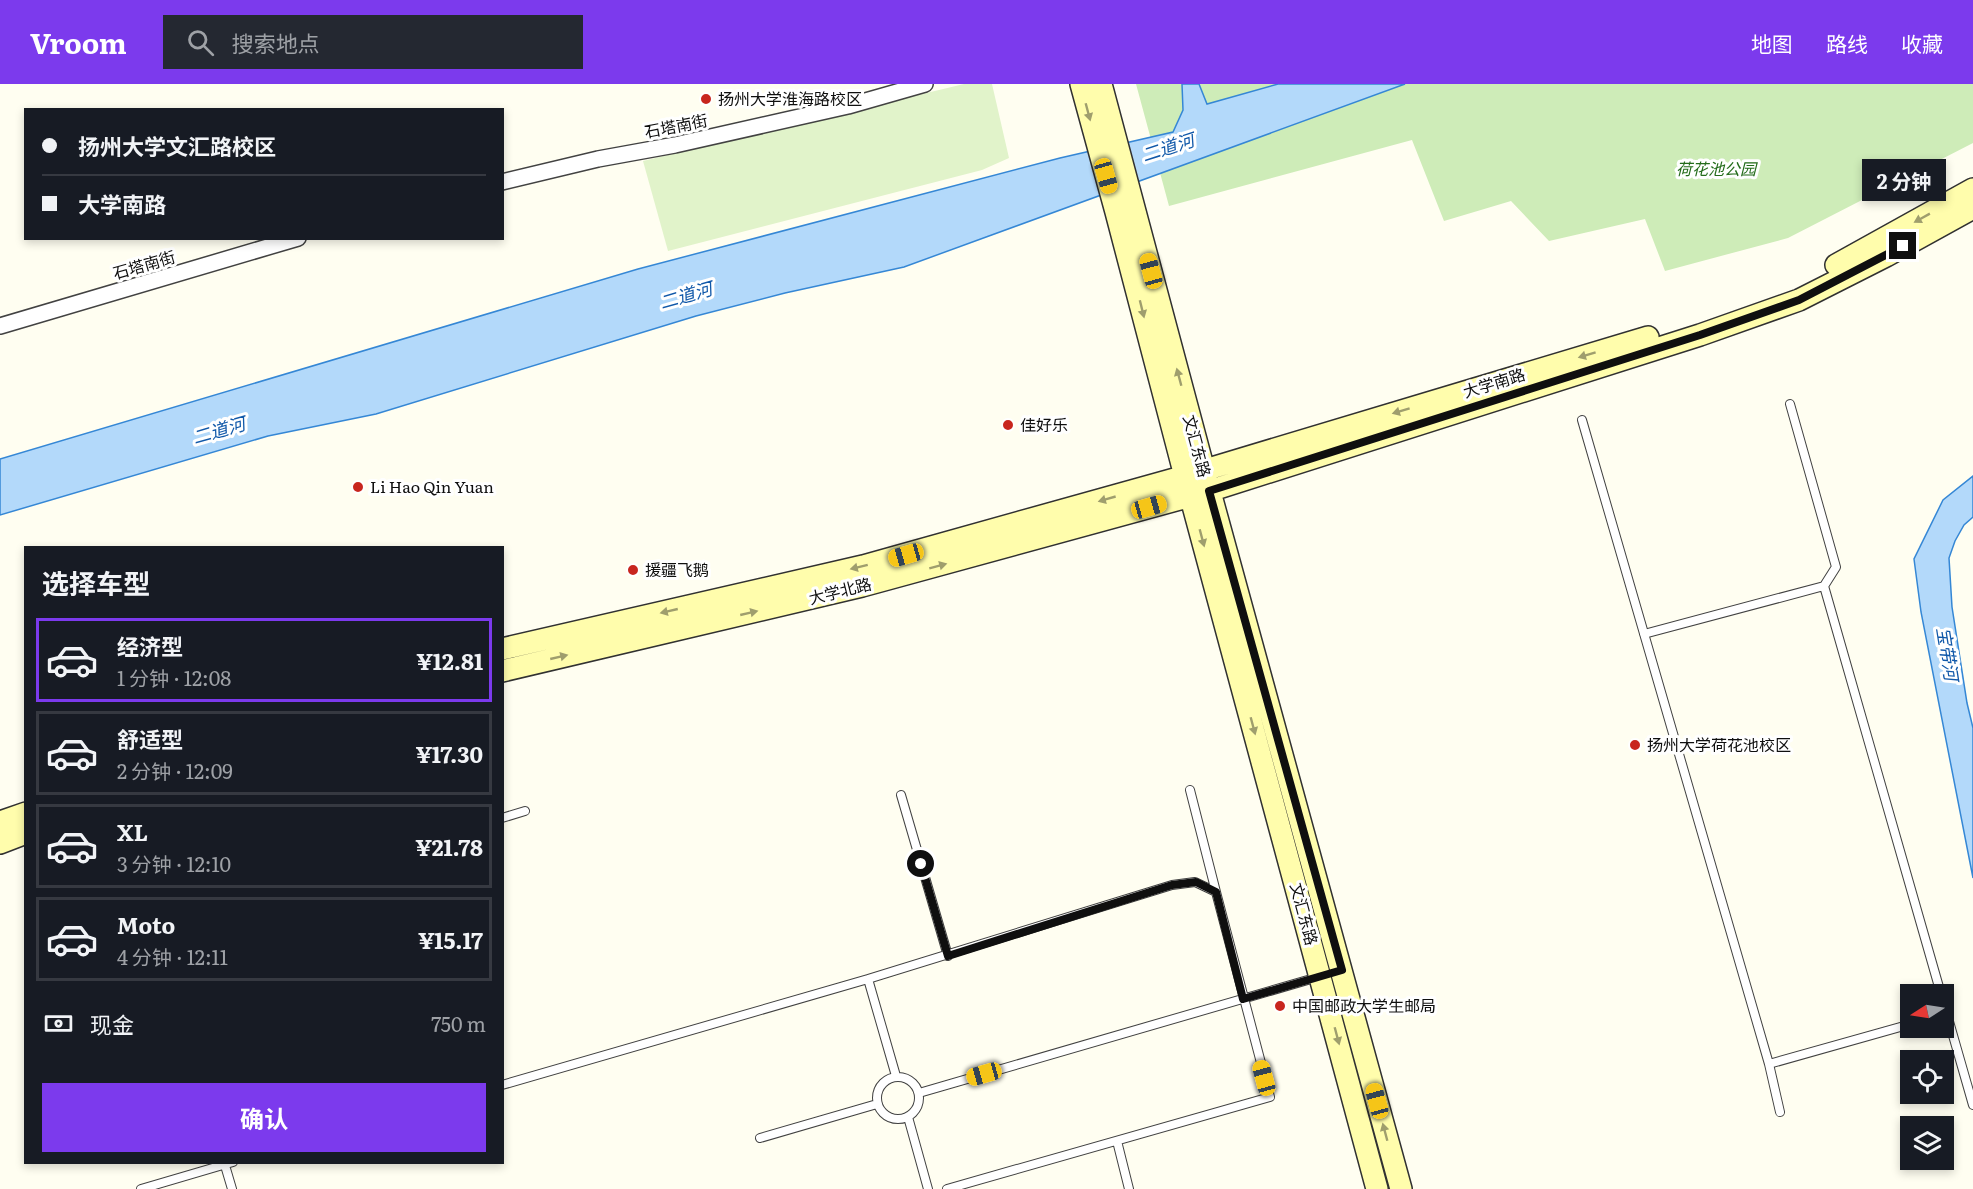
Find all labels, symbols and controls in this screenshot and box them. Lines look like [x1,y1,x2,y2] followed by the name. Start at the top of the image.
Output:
[163,15,583,69] search box
[30,21,127,63] text: Vroom
[184,26,217,59] icon: search
[232,26,320,59] text: 搜索地点
[1751,27,1793,58] text: 地图
[1826,27,1868,58] text: 路线
[1901,27,1943,58] text: 收藏
[718,86,862,110] place label: 扬州大学淮海路校区
[699,92,713,106] marker: 扬州大学淮海路校区
[1084,103,1093,121] one-way arrow
[642,107,710,143] street label: 石塔南街
[1138,124,1200,168] water label: 二道河
[78,129,276,162] text: 扬州大学文汇路校区
[1092,156,1120,196] car
[1676,156,1758,180] park label: 荷花池公园
[1861,159,1945,201] callout: 2 分钟
[1877,165,1931,195] text: 2 分钟
[78,187,166,220] text: 大学南路
[1913,213,1930,223] one-way arrow
[1889,232,1916,259] route end
[110,244,178,284] street label: 石塔南街
[1138,251,1164,291] car
[656,273,718,315] water label: 二道河
[1137,300,1147,318] one-way arrow
[1578,351,1596,360] one-way arrow
[1460,361,1528,403] street label: 大学南路
[1174,368,1183,386] one-way arrow
[1392,407,1410,416] one-way arrow
[189,408,251,450] water label: 二道河
[1020,412,1068,436] place label: 佳好乐
[1178,412,1218,480] street label: 文汇东路
[1001,418,1015,432] marker: 佳好乐
[370,474,494,498] place label: Li Hao Qin Yuan
[351,480,365,494] marker: Li Hao Qin Yuan
[1129,493,1169,521] car
[1098,495,1116,504] one-way arrow
[1197,529,1207,547] one-way arrow
[886,541,926,569] car
[645,557,709,581] place label: 援疆飞鹅
[929,560,948,570] one-way arrow
[42,562,150,602] text: 选择车型
[626,563,640,577] marker: 援疆飞鹅
[849,563,868,573] one-way arrow
[806,571,874,609] street label: 大学北路
[659,606,678,616] one-way arrow
[740,607,759,617] one-way arrow
[1931,625,1967,686] water label: 宝带河
[117,629,183,662] text: 经济型
[45,633,99,687] icon: car
[416,644,483,677] text: ¥12.81
[550,652,569,662] one-way arrow
[117,662,231,692] text: 1 分钟 · 12:08
[1249,717,1258,735] one-way arrow
[117,722,183,755] text: 舒适型
[45,726,99,780] icon: car
[1647,732,1791,756] place label: 扬州大学荷花池校区
[415,737,483,770] text: ¥17.30
[1628,738,1642,752] marker: 扬州大学荷花池校区
[117,755,233,785] text: 2 分钟 · 12:09
[117,815,148,848] text: XL
[45,819,99,873] icon: car
[415,830,483,863] text: ¥21.78
[117,848,231,878] text: 3 分钟 · 12:10
[907,850,934,877] route start
[1285,880,1325,948] street label: 文汇东路
[117,908,175,941] text: Moto
[45,912,99,966] icon: car
[418,923,483,956] text: ¥15.17
[117,941,228,971] text: 4 分钟 · 12:11
[1900,984,1954,1038] north arrow
[1900,984,1954,1170] map controls
[1292,993,1436,1017] place label: 中国邮政大学生邮局
[1273,999,1287,1013] marker: 中国邮政大学生邮局
[42,1007,75,1040] icon: cash
[90,1007,134,1040] text: 现金
[431,1008,486,1038] text: 750 m
[1332,1027,1342,1045] one-way arrow
[1900,1050,1954,1104] button: locate
[1251,1058,1277,1098] car
[964,1060,1004,1088] car
[1364,1081,1390,1121] car
[42,1083,486,1152] button: 确认
[1900,1116,1954,1170] button: layers
[1380,1123,1390,1142] one-way arrow

